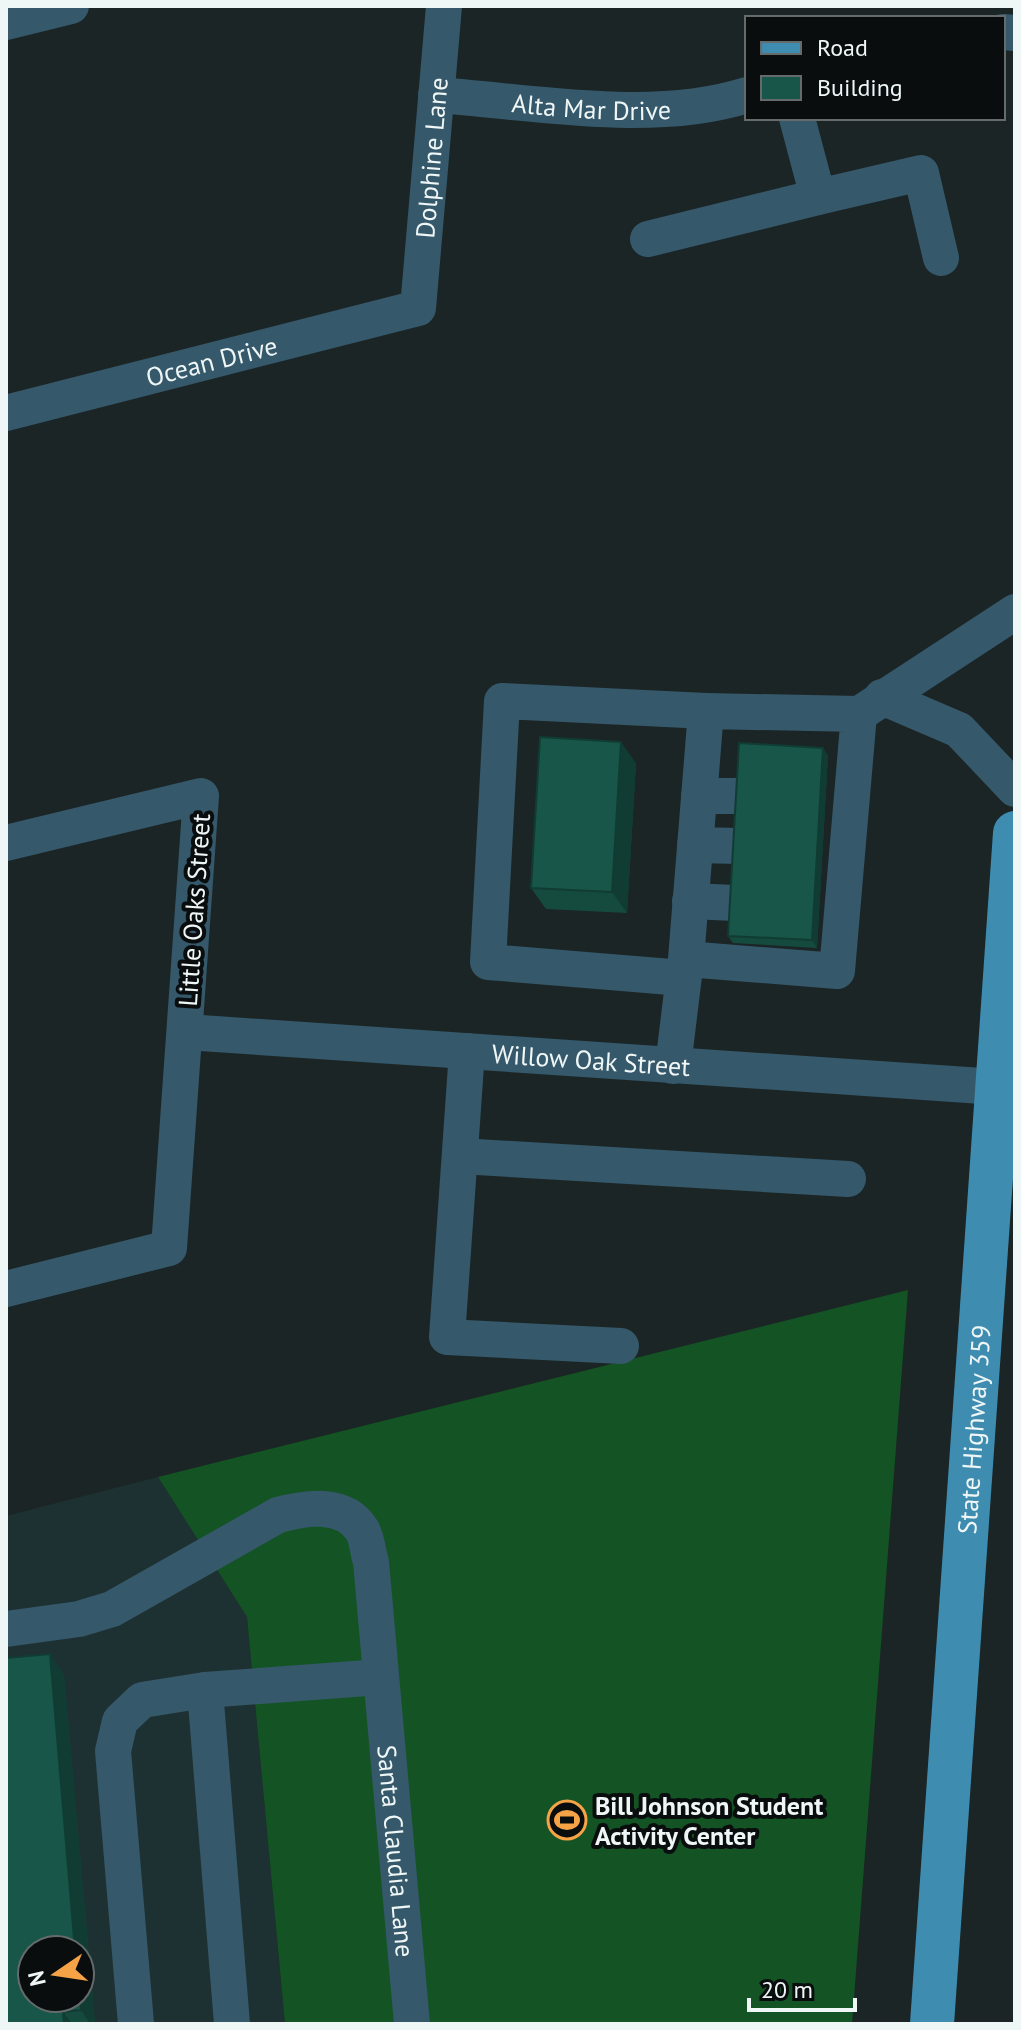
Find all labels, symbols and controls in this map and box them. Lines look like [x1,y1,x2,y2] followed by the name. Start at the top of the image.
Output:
[745,16,1005,120] legend
[817,32,868,63] text: Road
[817,72,903,103] text: Building
[408,76,454,240] street label: Dolphine Lane
[510,86,672,127] street label: Alta Mar Drive
[142,328,281,393] street label: Ocean Drive
[171,812,217,1008] street label: Little Oaks Street
[491,1036,691,1083] street label: Willow Oak Street
[950,1324,997,1535] street label: State Highway 359
[371,1743,422,1959] street label: Santa Claudia Lane
[595,1789,823,1852] place label: Bill Johnson Student Activity Center
[546,1799,588,1841] sports icon: Bill Johnson Student Activity Center
[16,1934,96,2014] north arrow
[749,1962,855,2012] scale bar
[21,1968,52,1989] text: N
[761,1974,813,2005] text: 20 m

